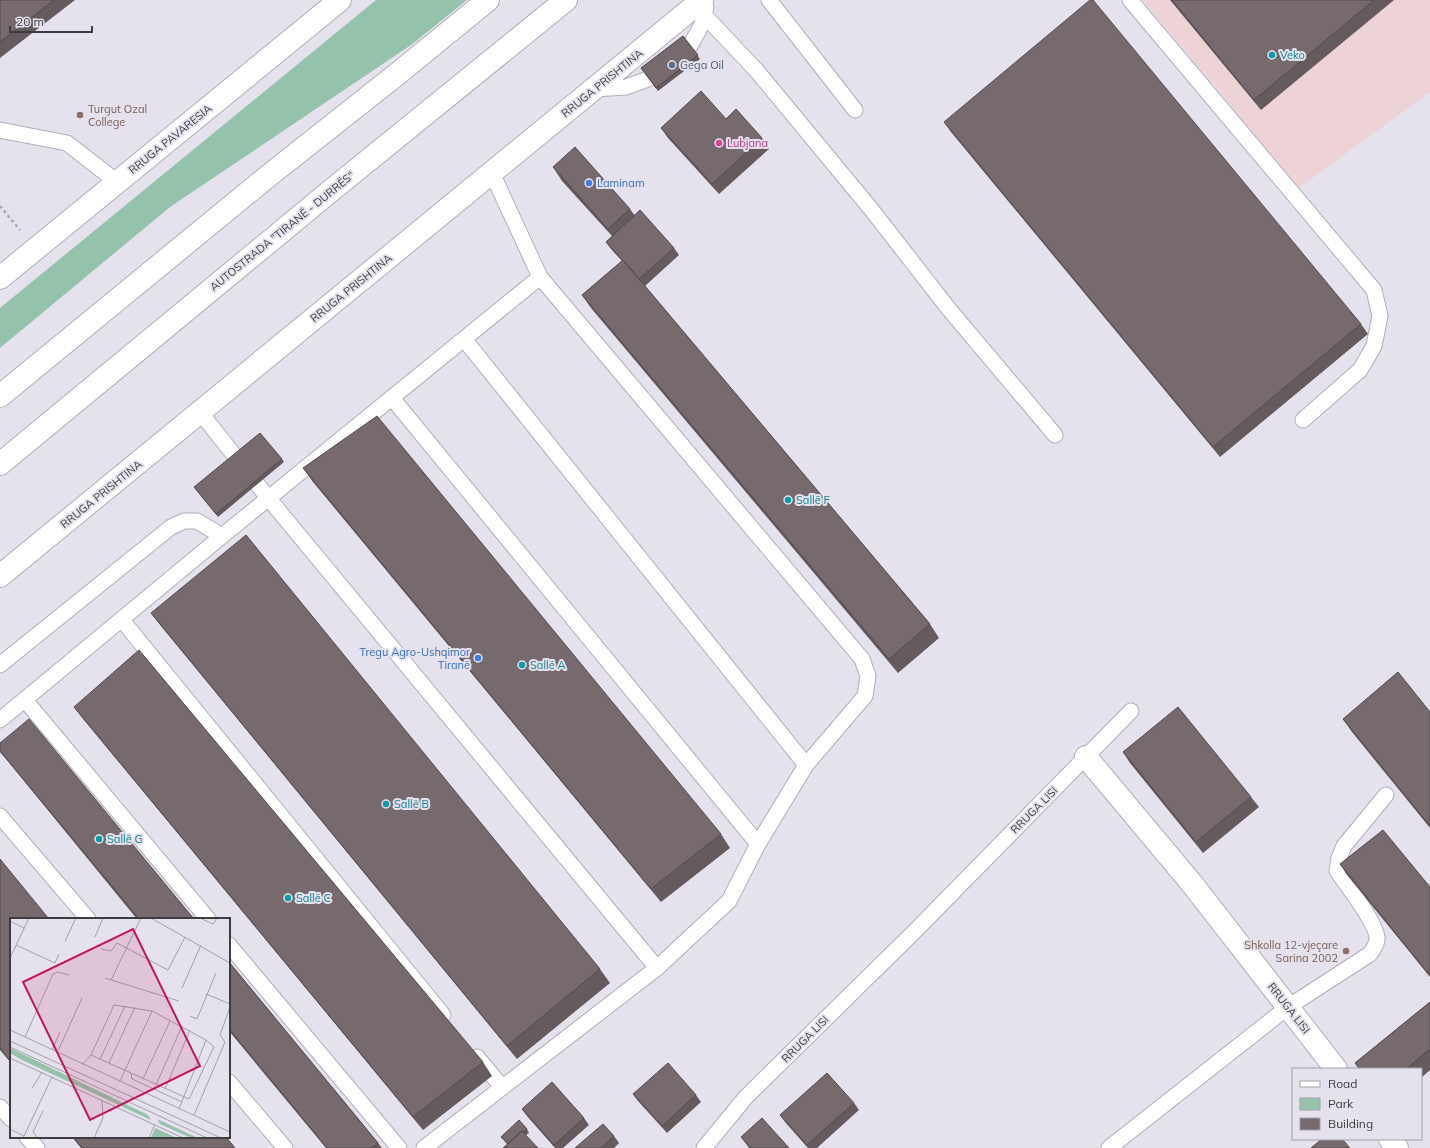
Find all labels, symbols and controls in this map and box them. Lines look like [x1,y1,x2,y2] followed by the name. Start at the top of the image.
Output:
[10,8,92,34] scale bar
[16,14,44,29] text: 20 m
[558,46,646,120] street label: RRUGA PRISHTINA
[1280,48,1305,62] place label: Veko
[1267,50,1277,60] marker: Veko
[680,58,724,72] place label: Gega Oil
[667,60,677,70] marker: Gega Oil
[126,101,214,177] street label: RRUGA PAVARESIA
[88,102,147,129] place label: Turgut Ozal College
[75,110,85,120] marker: Turgut Ozal College
[727,136,768,150] place label: Lubjana
[714,138,724,148] marker: Lubjana
[207,168,357,294] street label: AUTOSTRADA "TIRANË - DURRËS"
[597,176,645,190] place label: Laminam
[584,178,594,188] marker: Laminam
[307,251,395,325] street label: RRUGA PRISHTINA
[57,457,145,531] street label: RRUGA PRISHTINA
[796,493,830,507] place label: Sallë F
[783,495,793,505] marker: Sallë F
[360,645,470,672] place label: Tregu Agro-Ushqimor Tiranë
[473,653,483,663] marker: Tregu Agro-Ushqimor Tiranë
[530,658,566,672] place label: Sallë A
[517,660,527,670] marker: Sallë A
[1008,784,1060,836] street label: RRUGA LISI
[394,797,429,811] place label: Sallë B
[381,799,391,809] marker: Sallë B
[107,832,143,846] place label: Sallë G
[94,834,104,844] marker: Sallë G
[296,891,331,905] place label: Sallë C
[283,893,293,903] marker: Sallë C
[10,918,230,1138] inset map
[1244,938,1338,965] place label: Shkolla 12-vjeçare Sarina 2002
[1341,946,1351,956] marker: Shkolla 12-vjeçare Sarina 2002
[1265,980,1313,1036] street label: RRUGA LISI
[779,1013,831,1065] street label: RRUGA LISI
[1292,1068,1422,1140] legend
[1328,1076,1357,1091] text: Road
[1328,1096,1354,1111] text: Park
[1328,1116,1373,1131] text: Building

